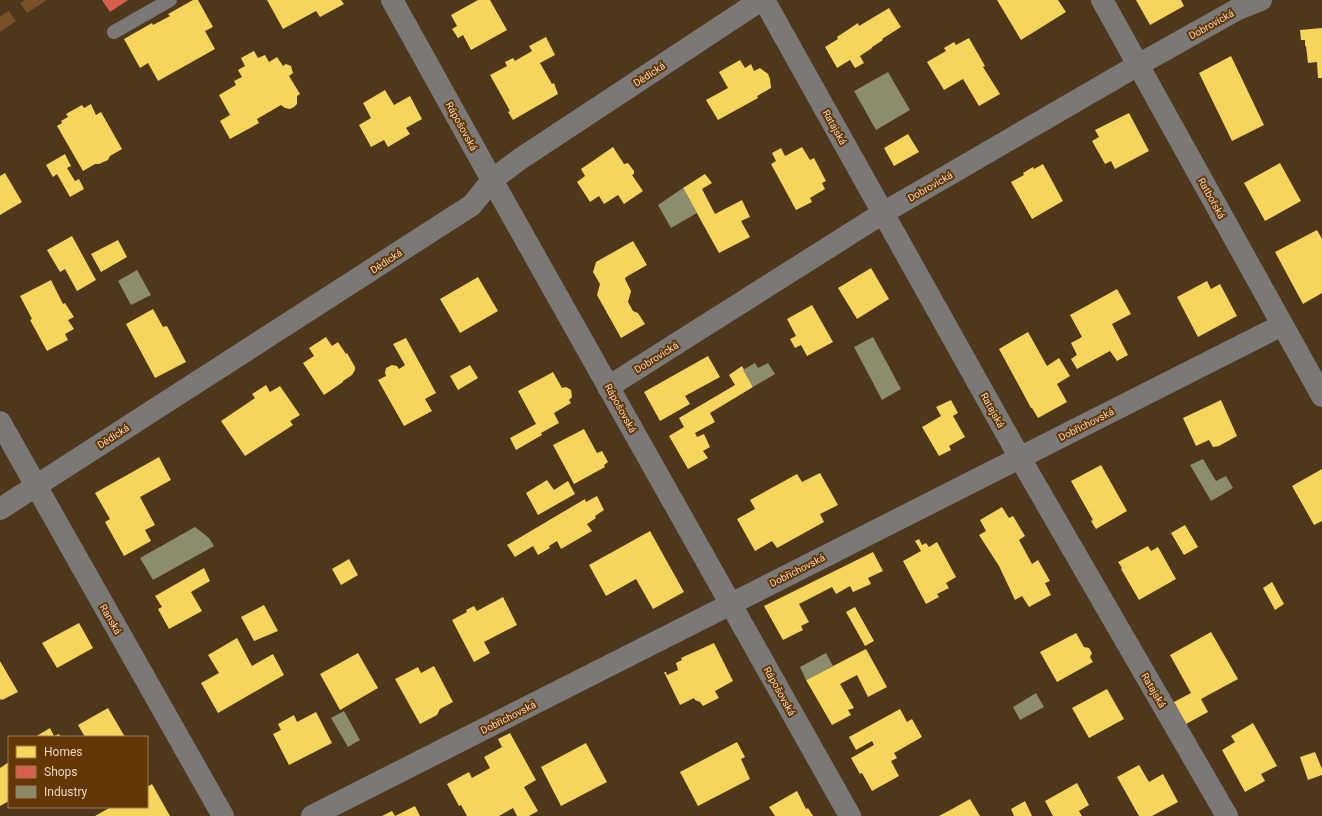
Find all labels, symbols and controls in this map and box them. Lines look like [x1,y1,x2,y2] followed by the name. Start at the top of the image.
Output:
[1187,8,1236,41] street label: Dobrovická
[631,60,667,89] street label: Dědická
[444,100,480,153] street label: Rápošovská
[820,108,849,147] street label: Ratajská
[906,169,955,204] street label: Dobrovická
[1196,176,1227,221] street label: Ratbořská
[368,247,404,276] street label: Dědická
[632,340,680,375] street label: Dobrovická
[603,382,639,435] street label: Rápošovská
[978,391,1007,430] street label: Ratajská
[1057,406,1116,443] street label: Dobřichovská
[95,422,131,451] street label: Dědická
[768,552,827,589] street label: Dobřichovská
[98,602,124,636] street label: Ranská
[762,665,798,718] street label: Rápošovská
[1139,671,1168,710] street label: Ratajská
[479,699,538,736] street label: Dobřichovská
[8,736,148,808] legend
[44,745,82,759] text: Homes
[44,765,78,779] text: Shops
[44,785,88,799] text: Industry

